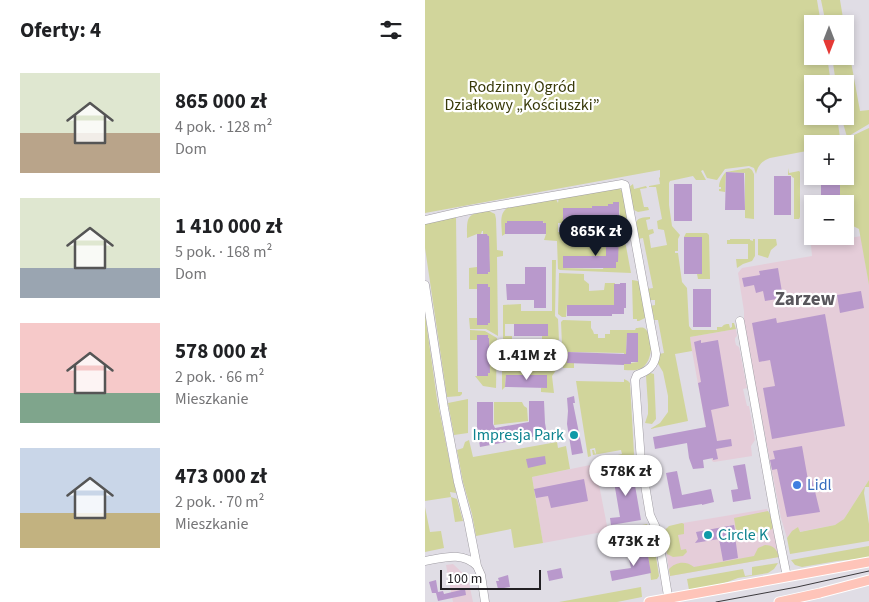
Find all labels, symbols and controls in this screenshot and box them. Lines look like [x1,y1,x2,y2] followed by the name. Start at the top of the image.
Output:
[20,15,101,45] text: Oferty: 4
[804,15,854,65] north arrow
[804,15,854,245] map controls
[377,16,405,44] icon: filters
[804,75,854,125] button: locate
[444,76,600,116] park label: Rodzinny Ogród Działkowy „Kościuszki”
[175,86,267,116] text: 865 000 zł
[60,93,120,153] icon: home
[175,116,272,138] text: 4 pok. · 128 m²
[804,135,854,185] button: +
[175,138,207,160] text: Dom
[804,195,854,245] button: −
[175,211,282,241] text: 1 410 000 zł
[550,214,642,257] pin: 865K zł
[60,218,120,278] icon: home
[570,220,622,242] text: 865K zł
[175,241,272,263] text: 5 pok. · 168 m²
[175,263,207,285] text: Dom
[775,286,835,313] district label: Zarzew
[175,336,267,366] text: 578 000 zł
[475,338,579,381] pin: 1.41M zł
[60,343,120,403] icon: home
[498,344,556,366] text: 1.41M zł
[175,366,264,388] text: 2 pok. · 66 m²
[175,388,248,410] text: Mieszkanie
[472,424,564,446] place label: Impresja Park
[568,429,580,441] marker: Impresja Park
[580,454,672,497] pin: 578K zł
[600,460,652,482] text: 578K zł
[175,461,267,491] text: 473 000 zł
[60,468,120,528] icon: home
[807,474,832,496] place label: Lidl
[791,479,803,491] marker: Lidl
[175,491,264,513] text: 2 pok. · 70 m²
[175,513,248,535] text: Mieszkanie
[588,524,680,567] pin: 473K zł
[718,524,769,546] place label: Circle K
[702,529,714,541] marker: Circle K
[608,530,660,552] text: 473K zł
[440,567,541,590] scale bar
[447,569,482,589] text: 100 m

